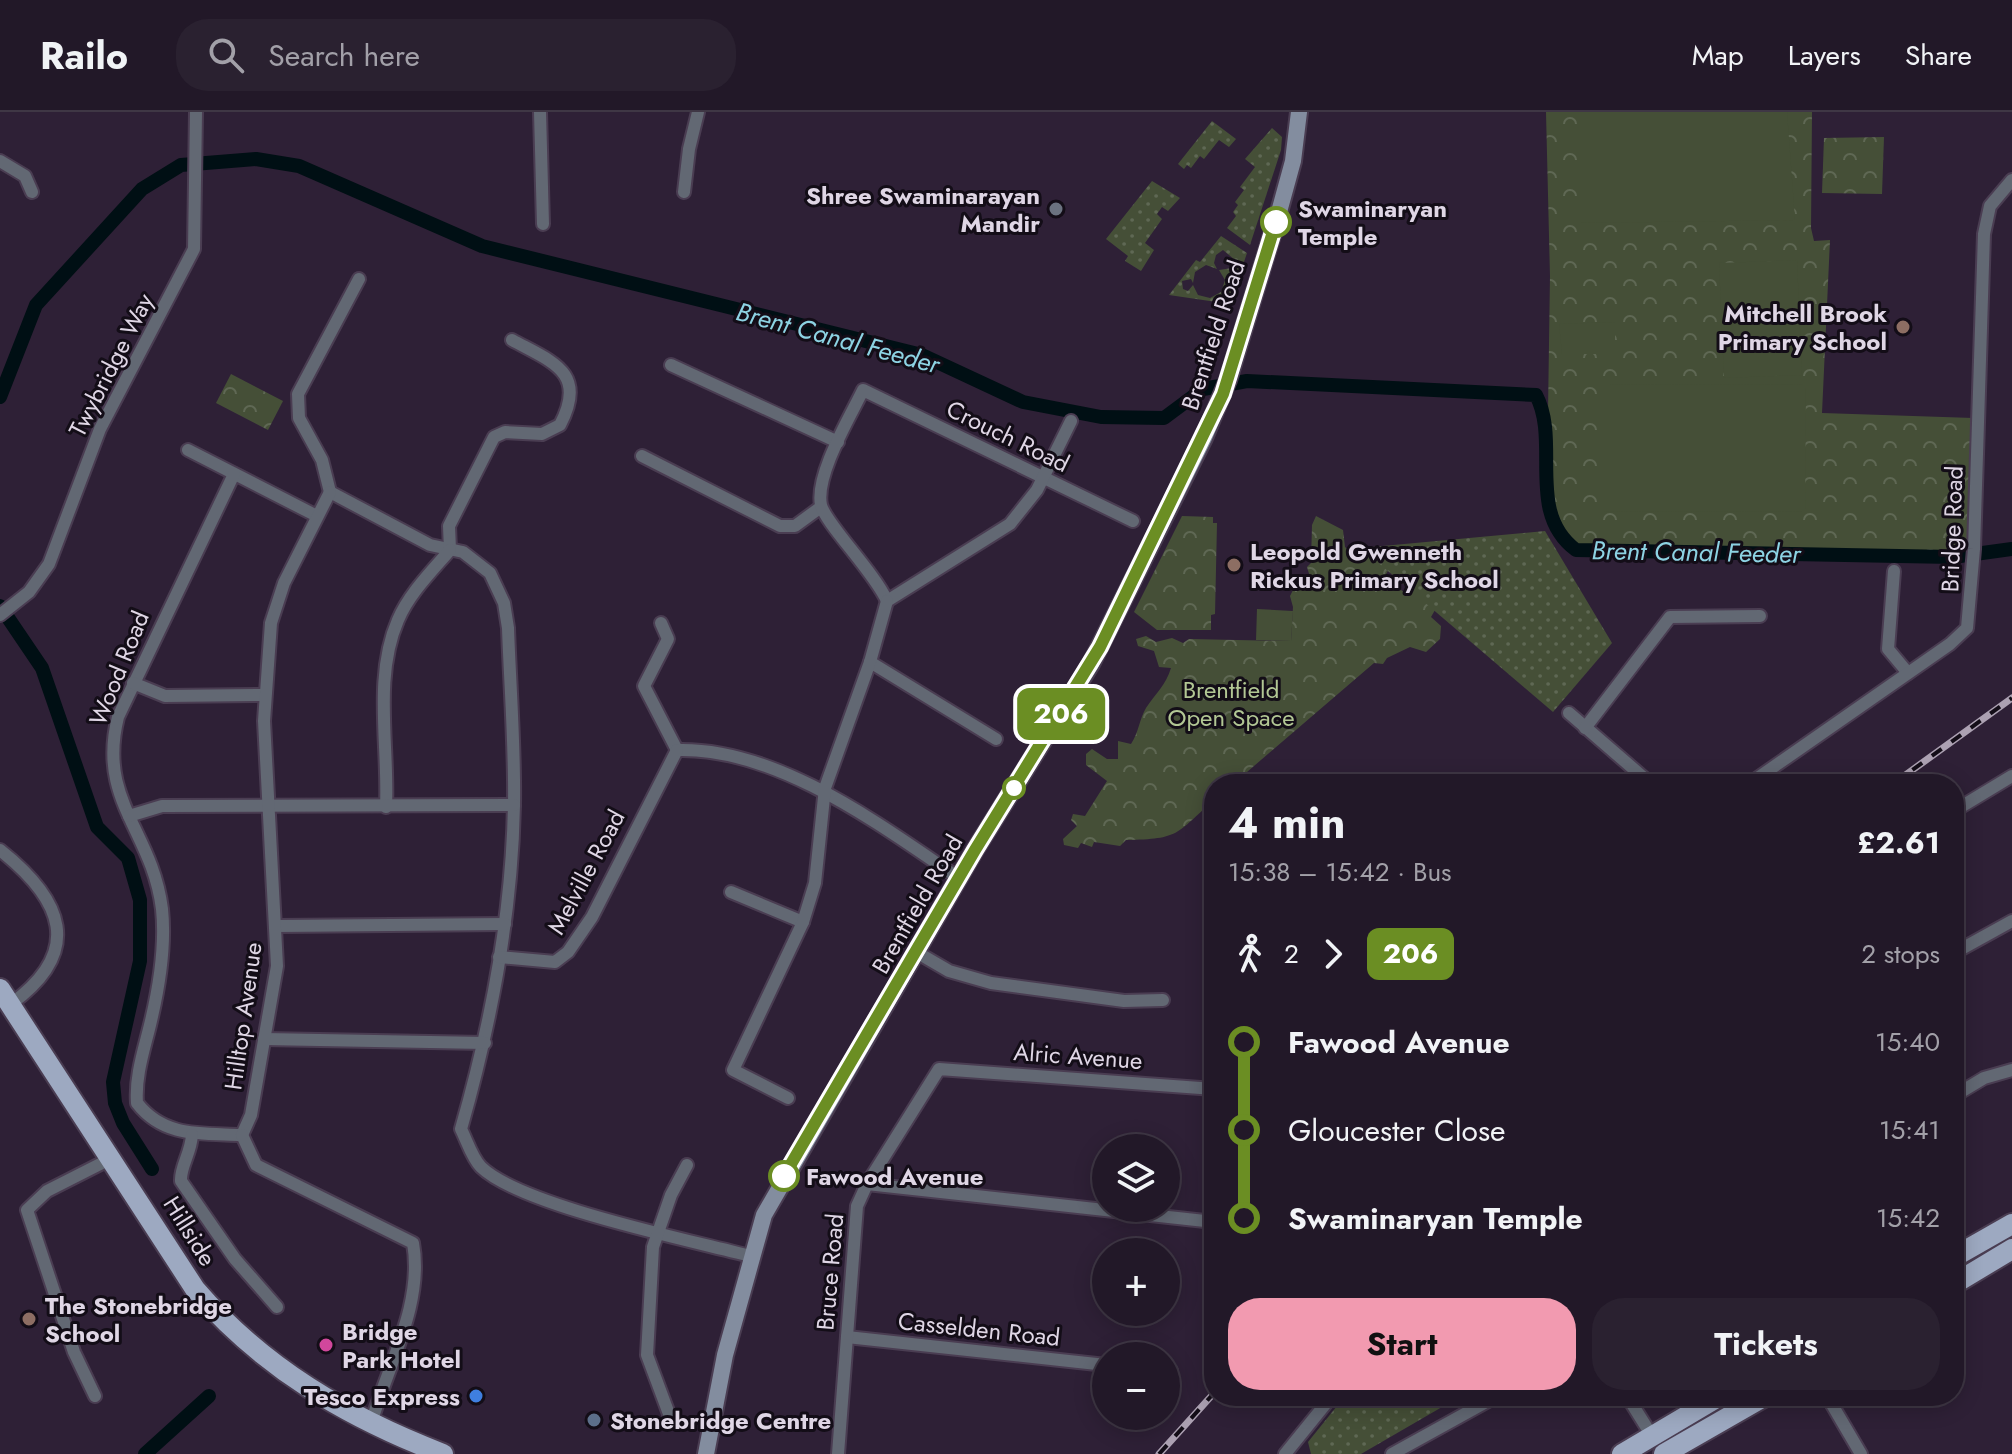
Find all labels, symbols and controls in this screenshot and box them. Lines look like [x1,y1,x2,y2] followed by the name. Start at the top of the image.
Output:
[176,19,736,91] search box
[40,28,128,83] text: Railo
[204,33,248,77] icon: search
[268,34,420,77] text: Search here
[1692,35,1744,76] text: Map
[1788,35,1861,76] text: Layers
[1905,35,1972,76] text: Share
[806,178,1040,241] place label: Shree Swaminarayan Mandir
[1298,191,1447,254] place label: Swaminaryan Temple
[1047,200,1065,218] marker: Shree Swaminarayan Mandir
[1261,207,1291,237] marker: Swaminaryan Temple
[1172,256,1254,414] street label: Brentfield Road
[60,287,162,443] street label: Twybridge Way
[732,293,945,384] water label: Brent Canal Feeder
[1718,296,1887,359] place label: Mitchell Brook Primary School
[1894,318,1912,336] marker: Mitchell Brook Primary School
[941,391,1075,481] street label: Crouch Road
[1932,465,1972,593] street label: Bridge Road
[1591,531,1802,573] water label: Brent Canal Feeder
[1250,534,1499,597] place label: Leopold Gwenneth Rickus Primary School
[1225,556,1243,574] marker: Leopold Gwenneth Rickus Primary School
[80,605,158,731] street label: Wood Road
[1167,672,1295,735] park label: Brentfield Open Space
[1015,688,1107,740] line badge: 206
[1033,693,1089,734] text: 206
[1003,777,1025,799] unlabelled marker
[1228,791,1345,855] text: 4 min
[539,804,633,940] street label: Melville Road
[1857,821,1940,864] text: £2.61
[863,828,971,980] street label: Brentfield Road
[1228,853,1452,891] text: 15:38 – 15:42 · Bus
[1228,932,1272,976] icon: walk
[1311,932,1355,976] icon: forward
[1383,933,1438,974] text: 206
[1284,935,1299,973] text: 2
[1861,935,1940,973] text: 2 stops
[215,940,271,1092] street label: Hilltop Avenue
[1288,1021,1510,1064] text: Fawood Avenue
[1875,1023,1940,1061] text: 15:40
[1012,1034,1144,1078] street label: Alric Avenue
[1288,1109,1505,1152] text: Gloucester Close
[1879,1111,1940,1149] text: 15:41
[1092,1134,1180,1430] map controls
[1092,1134,1180,1222] button: layers
[806,1159,983,1194] place label: Fawood Avenue
[769,1161,799,1191] marker: Fawood Avenue
[155,1189,225,1273] street label: Hillside
[1288,1197,1583,1240] text: Swaminaryan Temple
[1876,1199,1940,1237] text: 15:42
[807,1212,853,1332] street label: Bruce Road
[1092,1238,1180,1326] button: +
[45,1288,232,1351] place label: The Stonebridge School
[1228,1298,1576,1390] button: Start
[1592,1298,1940,1390] button: Tickets
[896,1303,1062,1355] street label: Casselden Road
[20,1310,38,1328] marker: The Stonebridge School
[342,1314,461,1377] place label: Bridge Park Hotel
[317,1336,335,1354] marker: Bridge Park Hotel
[1092,1342,1180,1430] button: −
[304,1379,460,1414] place label: Tesco Express
[467,1387,485,1405] marker: Tesco Express
[610,1403,831,1438] place label: Stonebridge Centre
[585,1411,603,1429] marker: Stonebridge Centre

